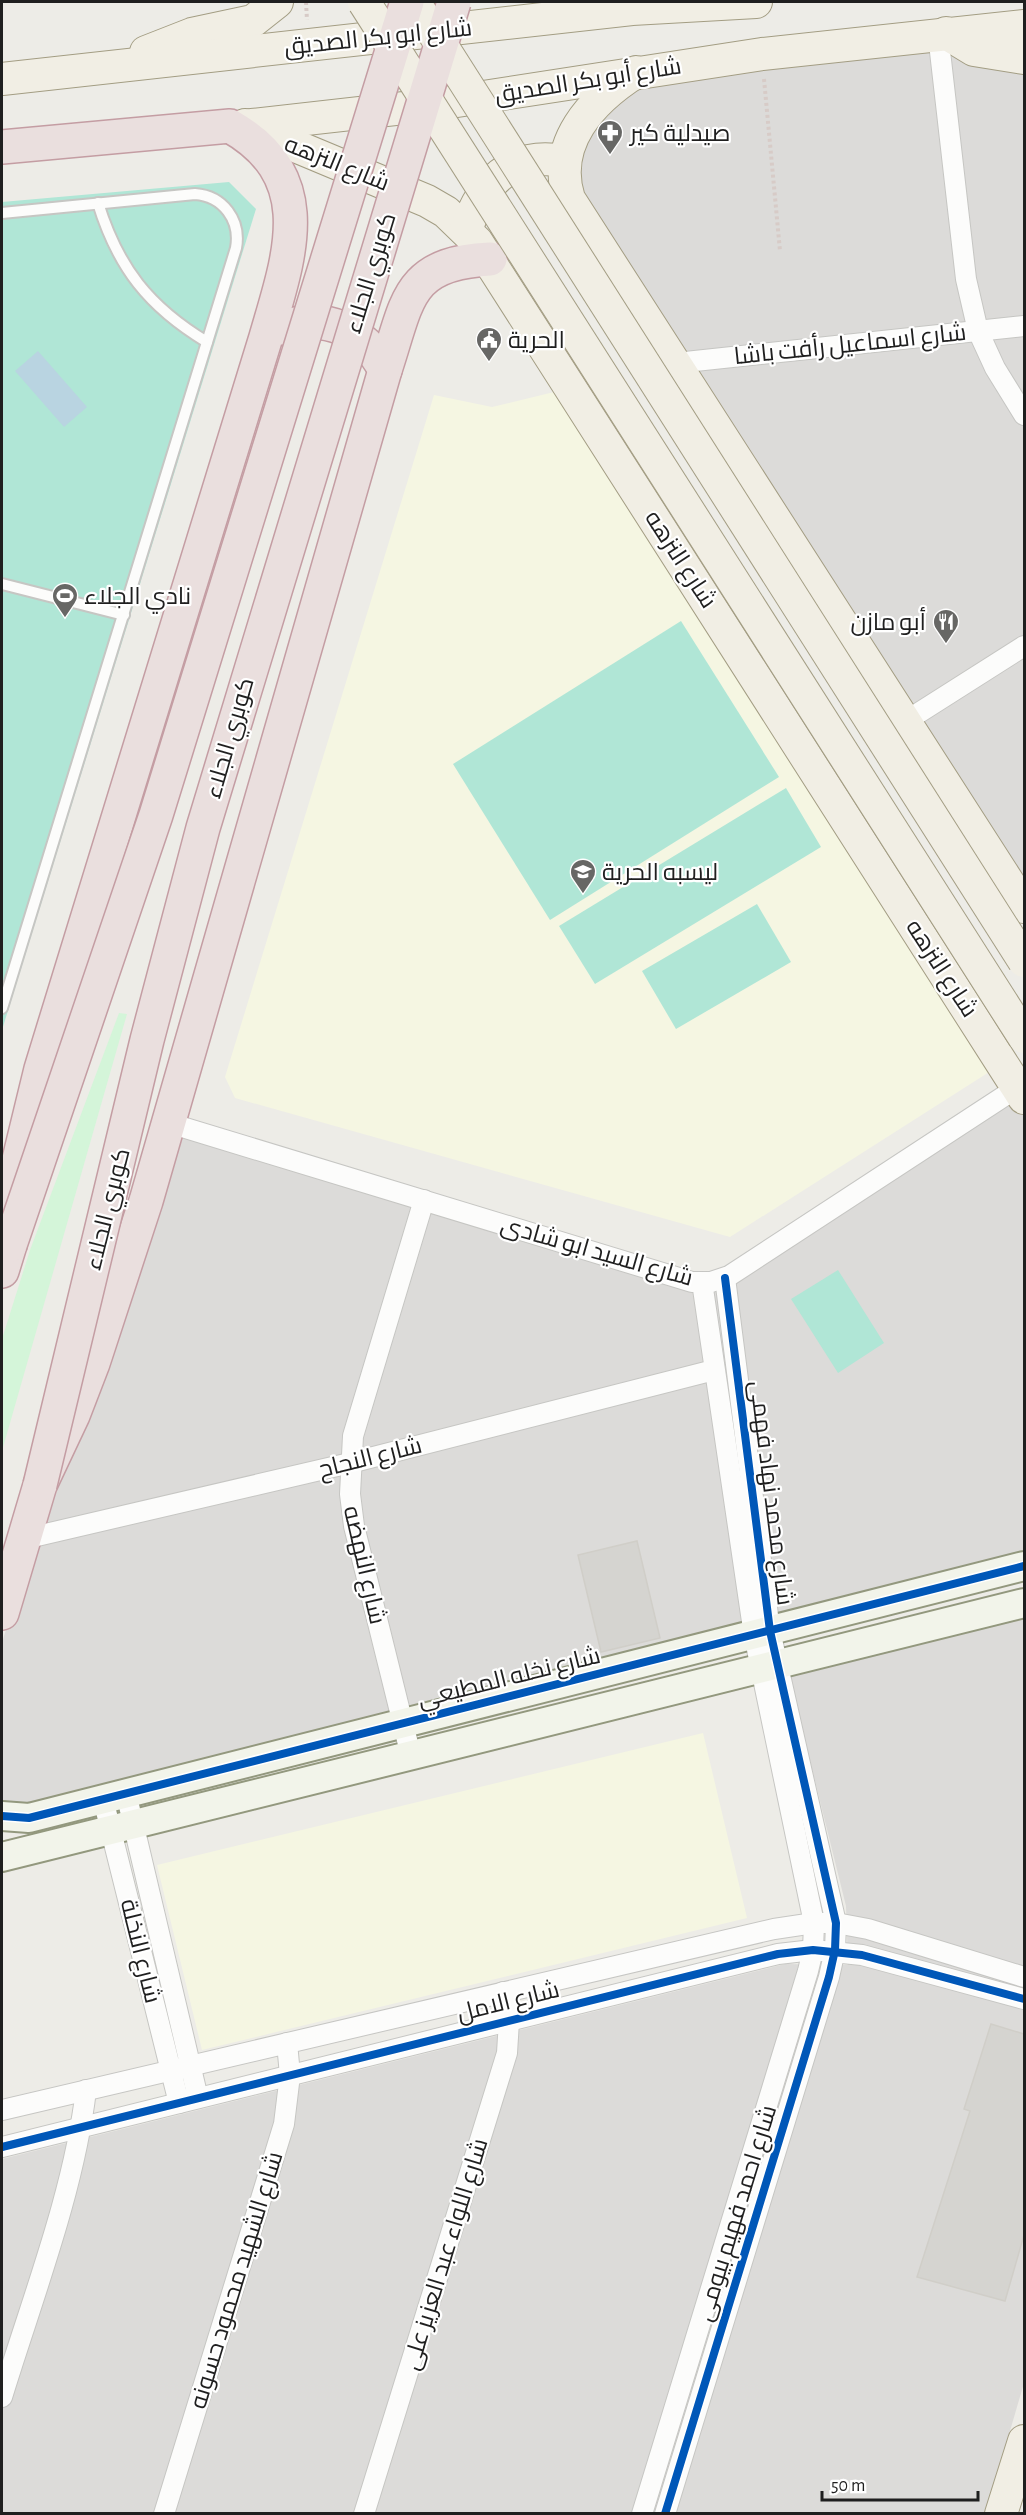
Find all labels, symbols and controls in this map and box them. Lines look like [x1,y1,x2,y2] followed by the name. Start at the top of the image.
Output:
[283,15,474,63] street label: شارع ابو بكر الصديق
[492,49,684,111] street label: شارع أبو بكر الصديق
[595,118,625,156] pharmacy icon: صيدلية كير
[628,122,730,146] place label: صيدلية كير
[280,131,393,199] street label: شارع النزهه
[341,210,405,338] street label: كوبري الجلاء
[732,316,968,372] street label: شارع اسماعيل رأفت باشا
[474,325,504,363] public building icon: الحرية
[508,329,565,353] place label: الحرية
[637,506,721,614] street label: شارع النزهه
[50,581,80,619] sports icon: نادي الجلاء
[84,585,191,614] place label: نادي الجلاء
[851,606,926,636] place label: أبو مازن
[931,607,961,645] restaurant icon: أبو مازن
[201,675,263,803] street label: كوبري الجلاء
[568,857,598,895] school or university icon: ليسبه الحرية
[602,861,718,885] place label: ليسبه الحرية
[898,915,982,1023] street label: شارع النزهه
[81,1146,140,1274] street label: كوبري الجلاء
[497,1212,696,1294] street label: شارع السيد ابو شادى
[742,1379,798,1607] street label: شارع محمد نهاد فهمى
[316,1433,425,1485] street label: شارع النجاح
[336,1503,390,1627] street label: شارع النهضه
[415,1643,604,1718] street label: شارع نخله المطيعي
[113,1897,165,2006] street label: شارع النخلة
[454,1977,563,2029] street label: شارع الامل
[692,2102,784,2325] street label: شارع احمد فهيم بيومى
[398,2135,495,2374] street label: شارع اللواء عبد العزيز على
[185,2149,290,2413] street label: شارع الشهيد محمود حسونه
[822,2464,978,2502] scale bar
[831,2477,865,2495] text: 50 m

